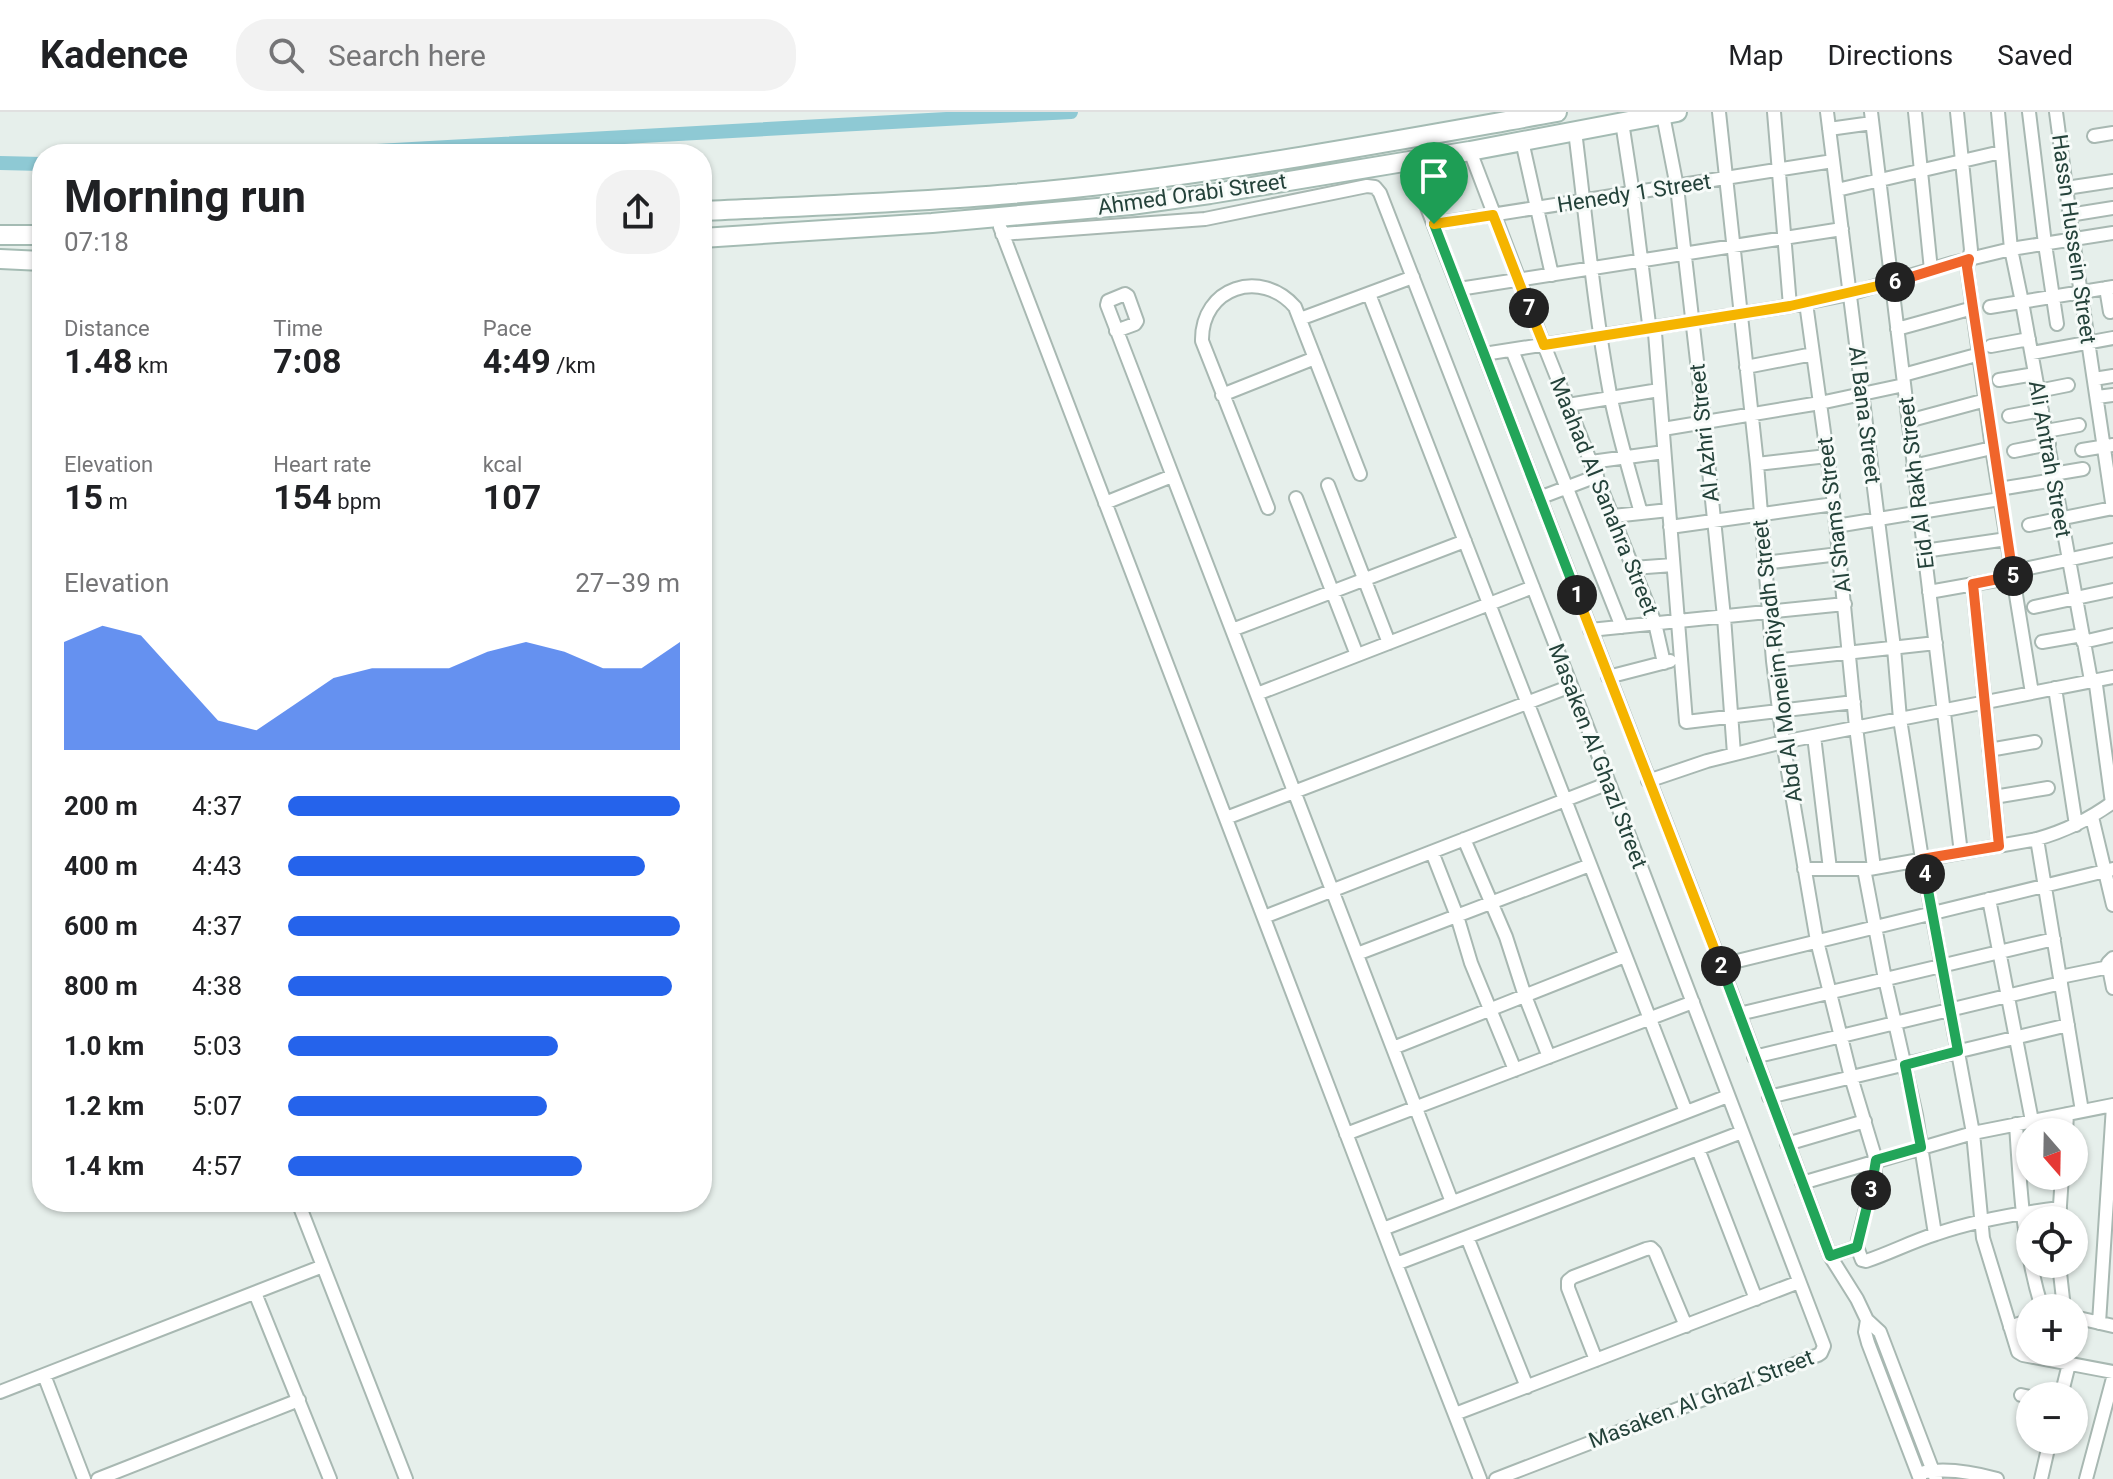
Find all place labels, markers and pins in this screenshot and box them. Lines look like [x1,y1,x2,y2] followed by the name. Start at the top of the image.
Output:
[1400,142,1468,224] pin
[1875,262,1915,302] pin: 6
[1509,288,1549,328] pin: 7
[1993,556,2033,596] pin: 5
[1557,575,1597,615] pin: 1
[1905,854,1945,894] pin: 4
[1701,946,1741,986] pin: 2
[1851,1170,1891,1210] pin: 3

